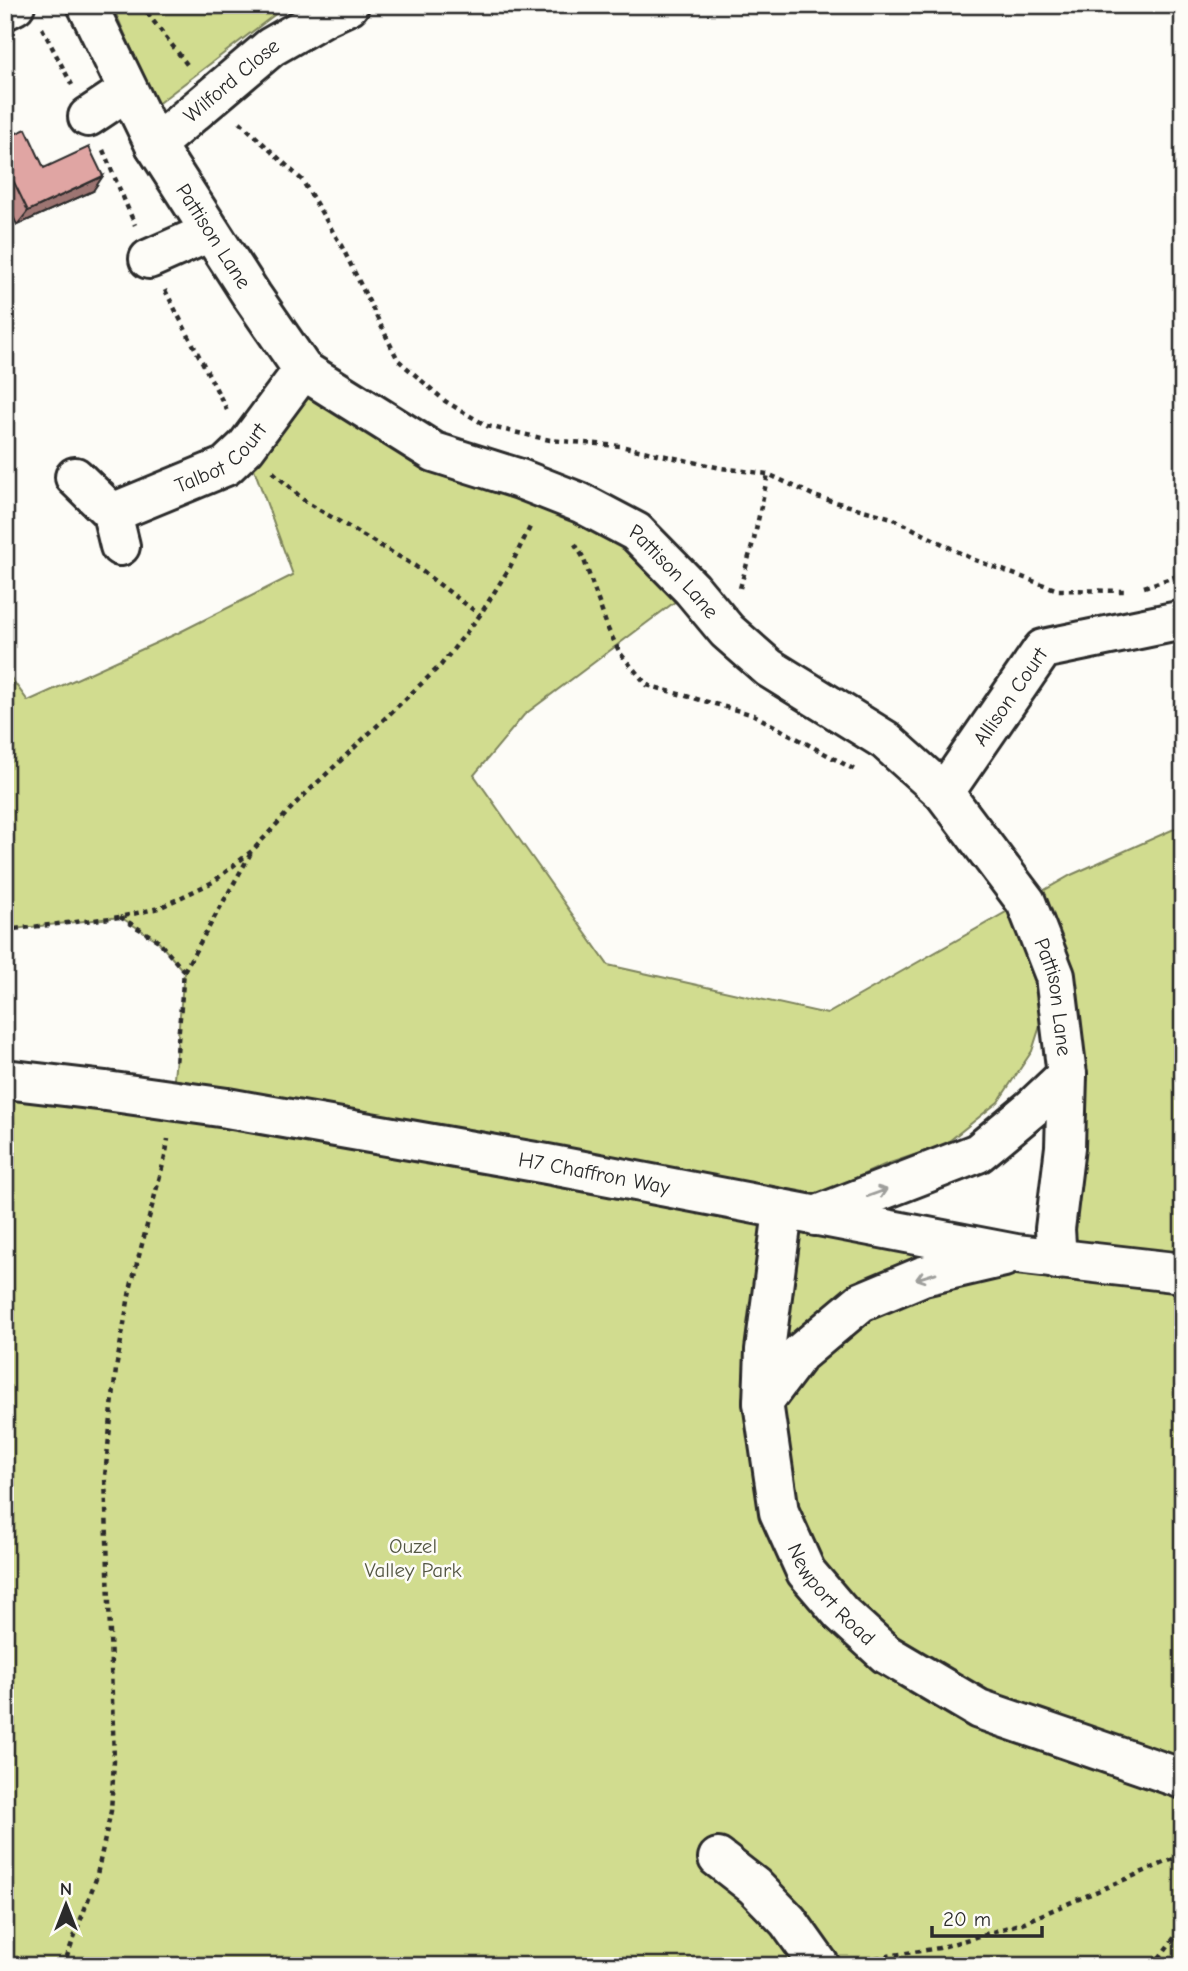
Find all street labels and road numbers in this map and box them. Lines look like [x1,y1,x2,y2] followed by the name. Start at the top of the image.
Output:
[179,33,283,128] street label: Wilford Close
[171,179,256,293] street label: Pattison Lane
[171,417,272,498] street label: Talbot Court
[626,519,723,623] street label: Pattison Lane
[968,642,1053,750] street label: Allison Court
[1029,935,1077,1057] street label: Pattison Lane
[517,1147,673,1199] street label: H7 Chaffron Way
[783,1540,880,1650] street label: Newport Road

